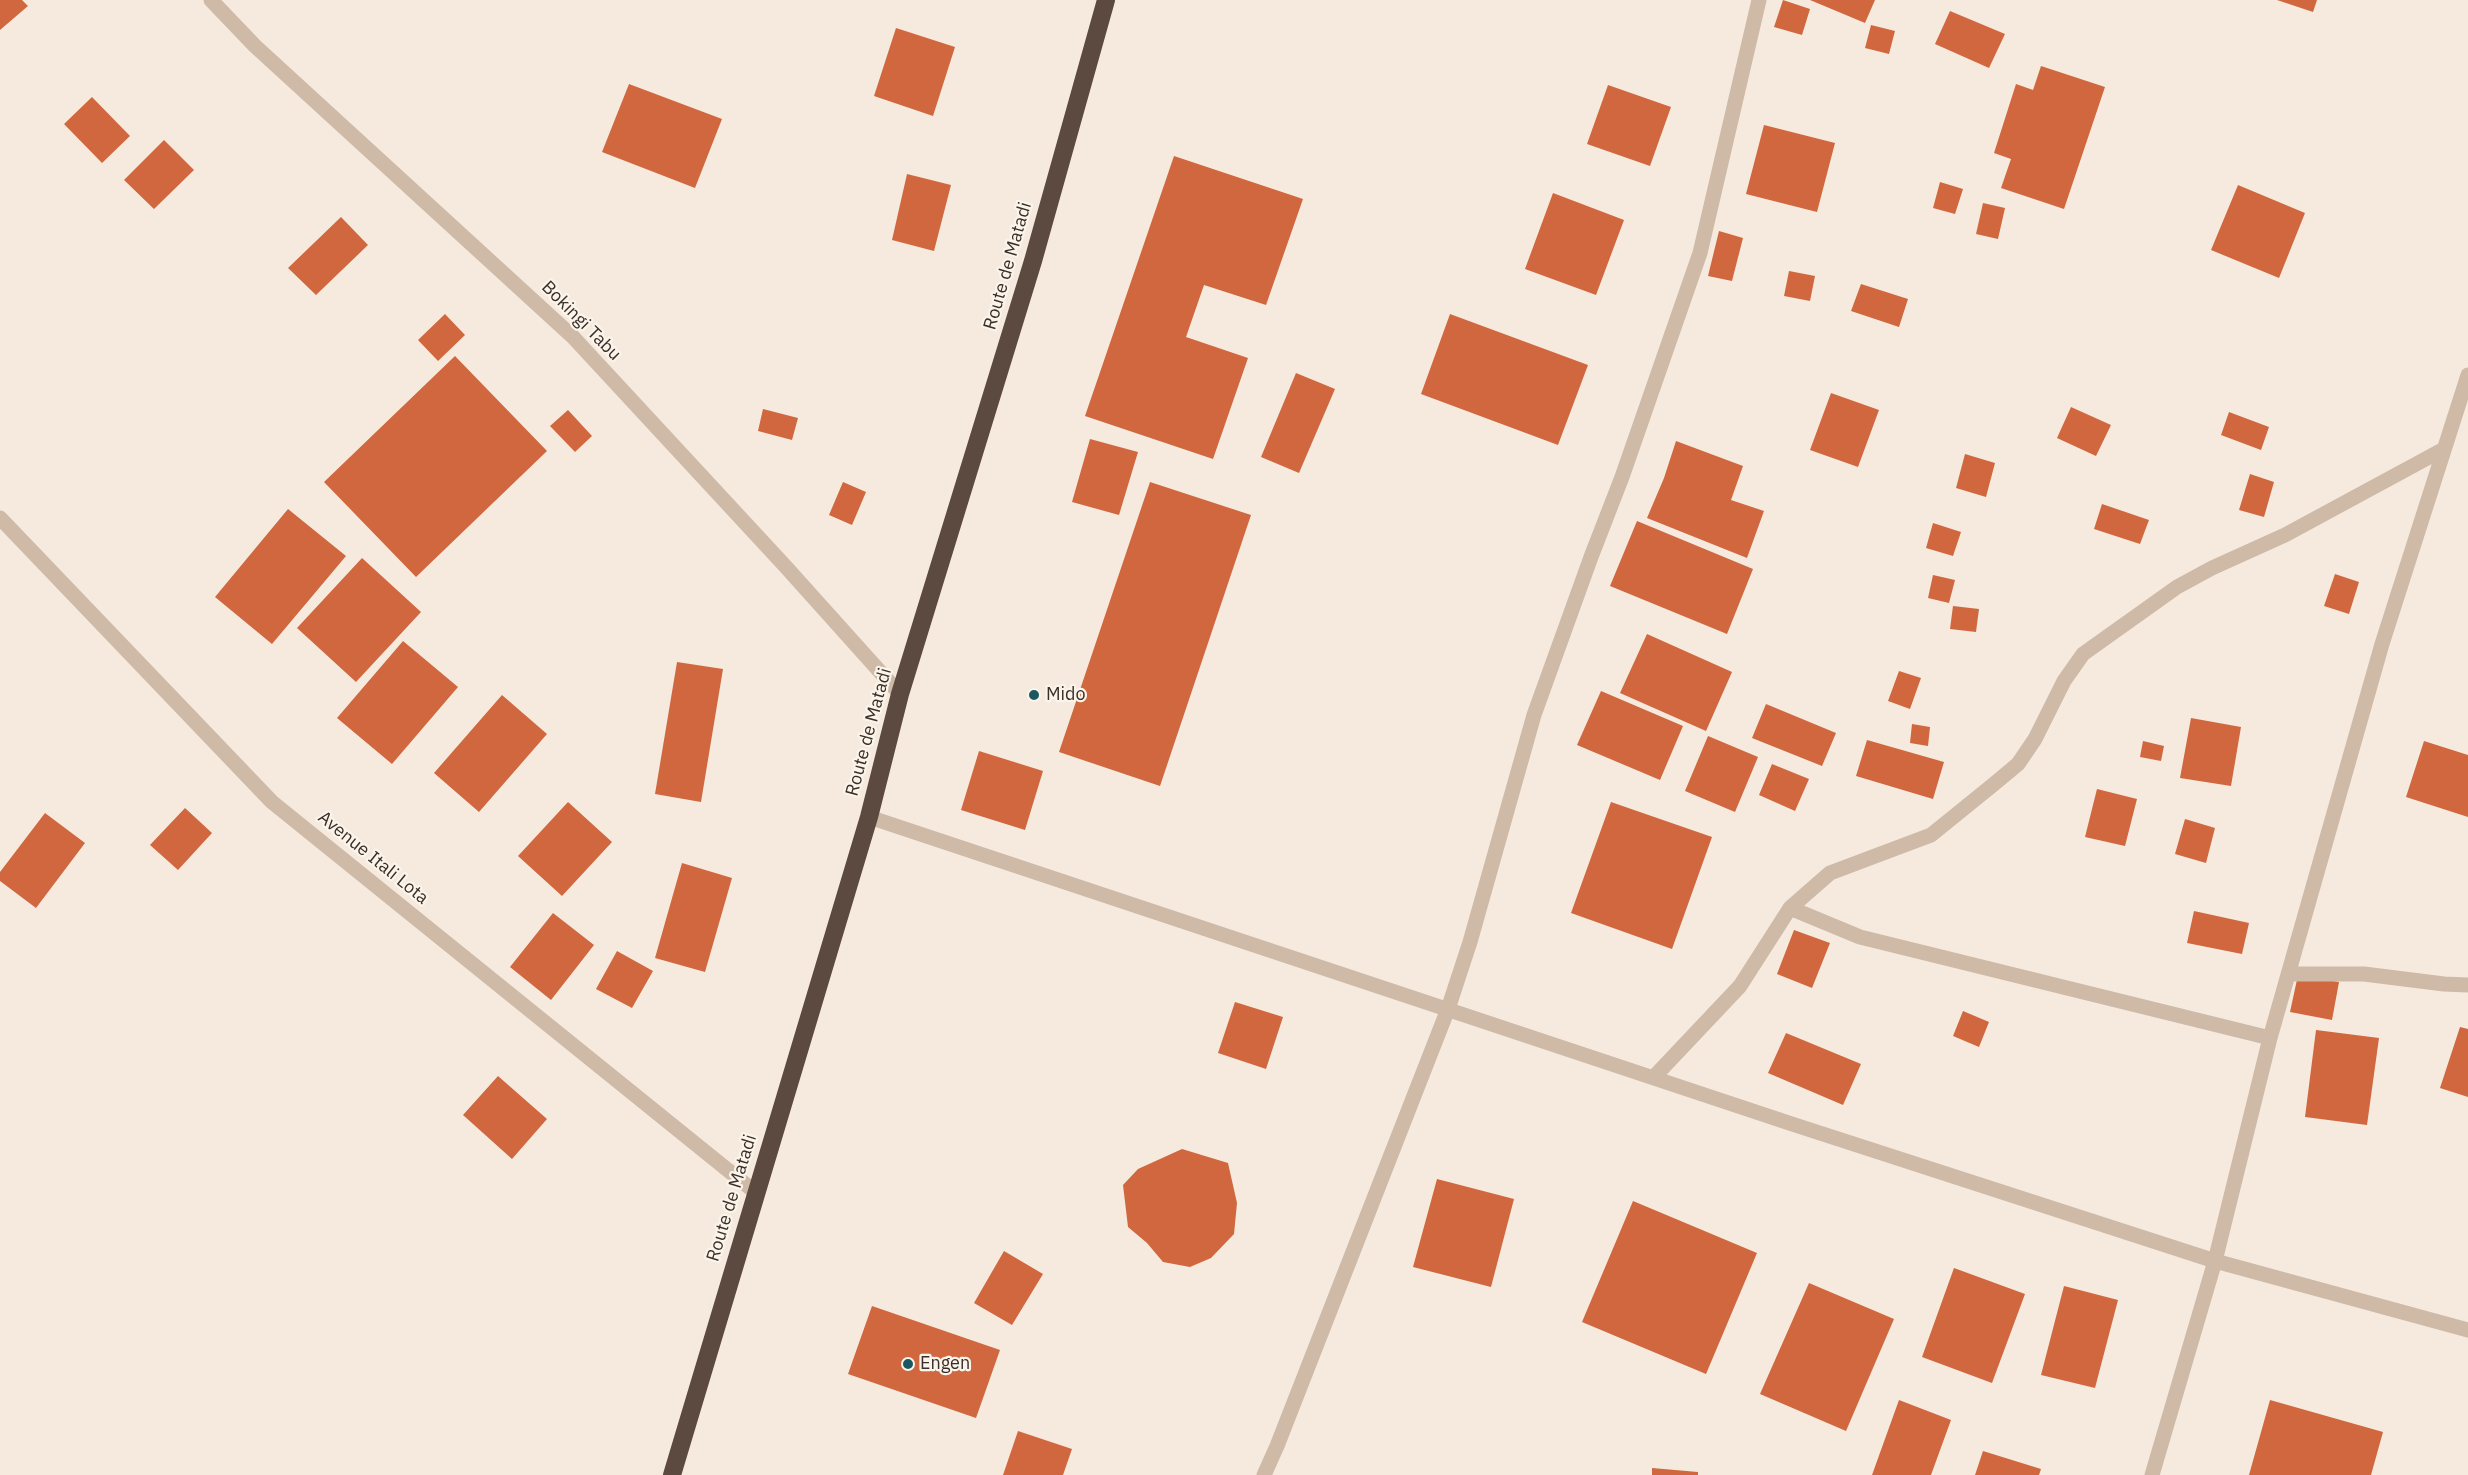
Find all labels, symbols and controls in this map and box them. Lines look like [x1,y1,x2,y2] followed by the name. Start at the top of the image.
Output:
[979,200,1037,332] street label: Route de Matadi
[537,277,625,365] street label: Bokingi Tabu
[842,666,896,798] street label: Route de Matadi
[1046,684,1086,706] place label: Mido
[1027,688,1041,702] marker: Mido
[313,807,433,909] street label: Avenue Itali Lota
[702,1132,762,1264] street label: Route de Matadi
[920,1353,970,1375] place label: Engen
[901,1357,915,1371] marker: Engen

